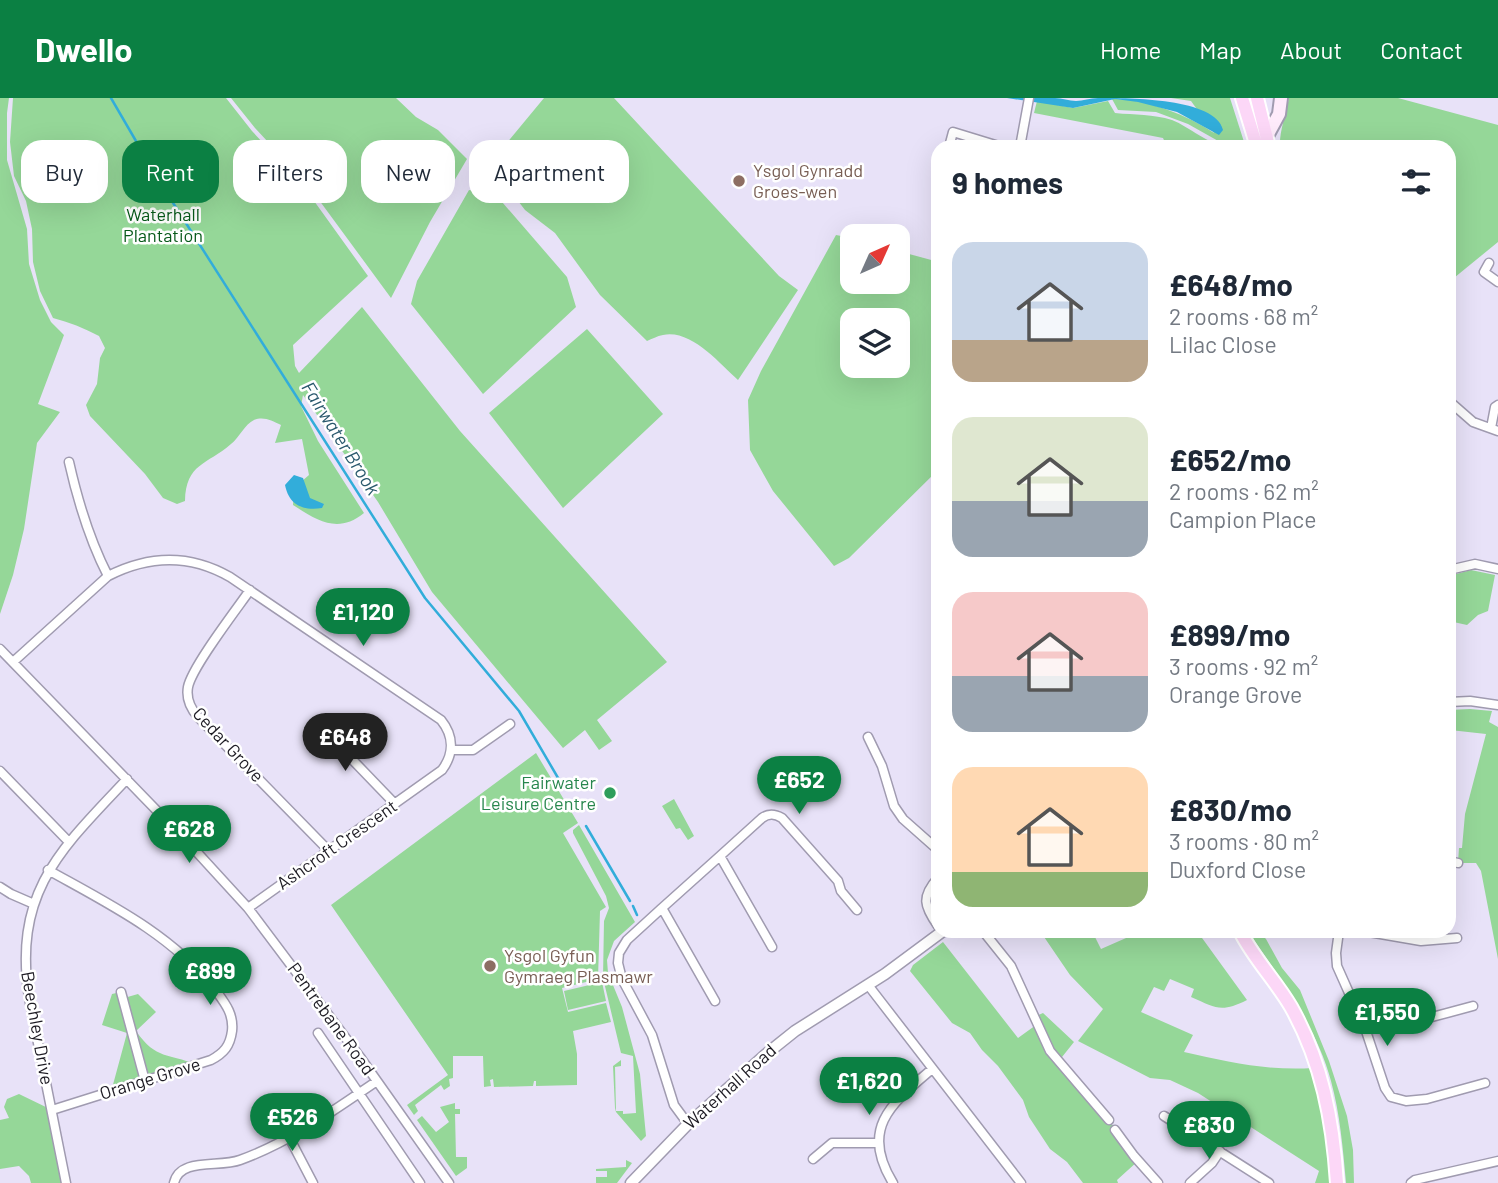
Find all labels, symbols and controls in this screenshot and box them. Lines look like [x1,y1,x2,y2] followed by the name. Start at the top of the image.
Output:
[35,29,133,69] text: Dwello
[1100,35,1161,64] text: Home
[1199,35,1242,64] text: Map
[1280,35,1342,64] text: About
[1380,35,1463,64] text: Contact
[21,140,108,203] chip: Buy
[122,140,219,203] chip: Rent
[233,140,347,203] chip: Filters
[361,140,455,203] chip: New
[469,140,629,203] chip: Apartment
[753,159,863,202] place label: Ysgol Gynradd Groes-wen
[1397,163,1435,201] icon: filters
[952,164,1063,200] text: 9 homes
[731,173,747,189] marker: Ysgol Gynradd Groes-wen
[123,203,203,246] park label: Waterhall Plantation
[840,224,910,294] north arrow
[840,224,910,378] map controls
[1169,266,1293,302] text: £648/mo
[1008,270,1092,354] icon: home
[1169,302,1318,330] text: 2 rooms · 68 m²
[840,308,910,378] button: layers
[1169,330,1277,358] text: Lilac Close
[297,377,386,499] water label: Fairwater Brook
[1169,441,1291,477] text: £652/mo
[1008,445,1092,529] icon: home
[1169,477,1319,505] text: 2 rooms · 62 m²
[1169,505,1316,533] text: Campion Place
[306,588,420,648] pin: £1,120
[332,597,394,625] text: £1,120
[1169,616,1290,652] text: £899/mo
[1008,620,1092,704] icon: home
[1169,652,1318,680] text: 3 rooms · 92 m²
[1169,680,1302,708] text: Orange Grove
[188,702,269,786] street label: Cedar Grove
[304,714,386,773] pin: £648
[319,722,371,750] text: £648
[758,756,840,816] pin: £652
[773,765,825,793] text: £652
[481,771,596,814] place label: Fairwater Leisure Centre
[602,785,618,801] marker: Fairwater Leisure Centre
[1169,791,1292,827] text: £830/mo
[272,794,401,894] street label: Ashcroft Crescent
[1008,795,1092,879] icon: home
[148,806,230,865] pin: £628
[163,814,215,842] text: £628
[1169,827,1319,855] text: 3 rooms · 80 m²
[1169,855,1306,883] text: Duxford Close
[504,944,653,987] place label: Ysgol Gyfun Gymraeg Plasmawr
[169,948,251,1007] pin: £899
[185,956,235,984] text: £899
[284,958,380,1079] street label: Pentrebane Road
[482,958,498,974] marker: Ysgol Gyfun Gymraeg Plasmawr
[17,969,59,1086] street label: Beechley Drive
[1330,988,1444,1048] pin: £1,550
[1354,997,1420,1025] text: £1,550
[678,1039,780,1134] street label: Waterhall Road
[97,1052,203,1104] street label: Orange Grove
[812,1058,926,1117] pin: £1,620
[836,1066,902,1094] text: £1,620
[251,1094,333,1153] pin: £526
[266,1102,318,1130] text: £526
[1168,1102,1250,1161] pin: £830
[1183,1110,1235,1138] text: £830

